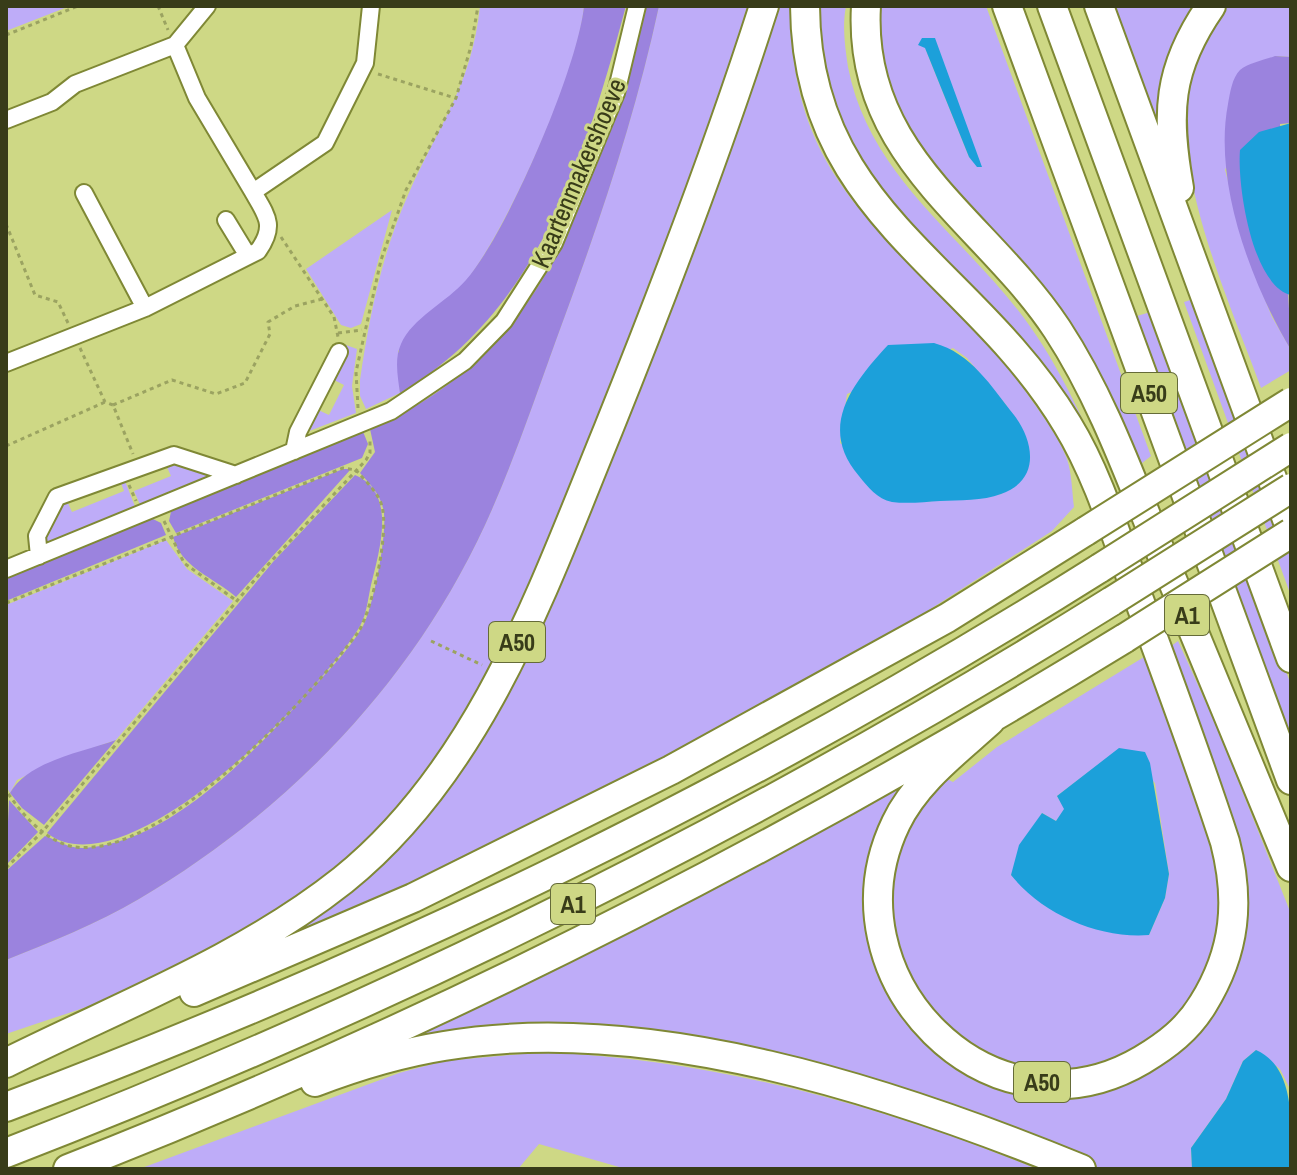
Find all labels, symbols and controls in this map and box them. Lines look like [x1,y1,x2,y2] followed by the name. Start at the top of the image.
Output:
[522,73,634,273] street label: Kaartenmakershoeve
[1121,373,1177,413] road number: A50
[1165,595,1209,635] road number: A1
[489,622,545,662] road number: A50
[551,884,595,924] road number: A1
[1014,1062,1070,1102] road number: A50

